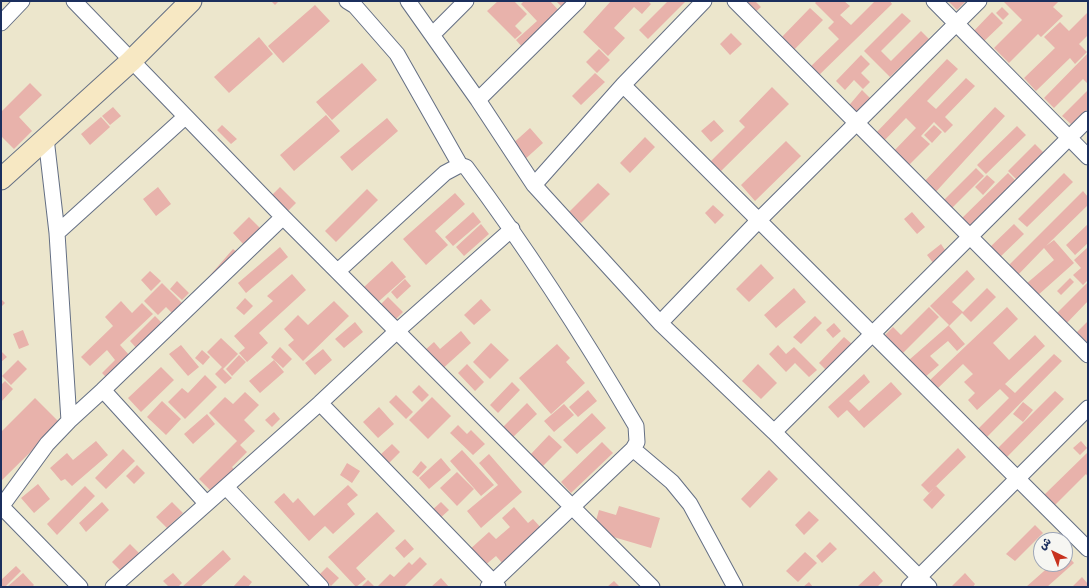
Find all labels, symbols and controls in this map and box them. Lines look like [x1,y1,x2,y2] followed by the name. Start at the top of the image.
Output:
[1033,532,1073,572] north arrow
[1036,535,1054,552] text: ش

